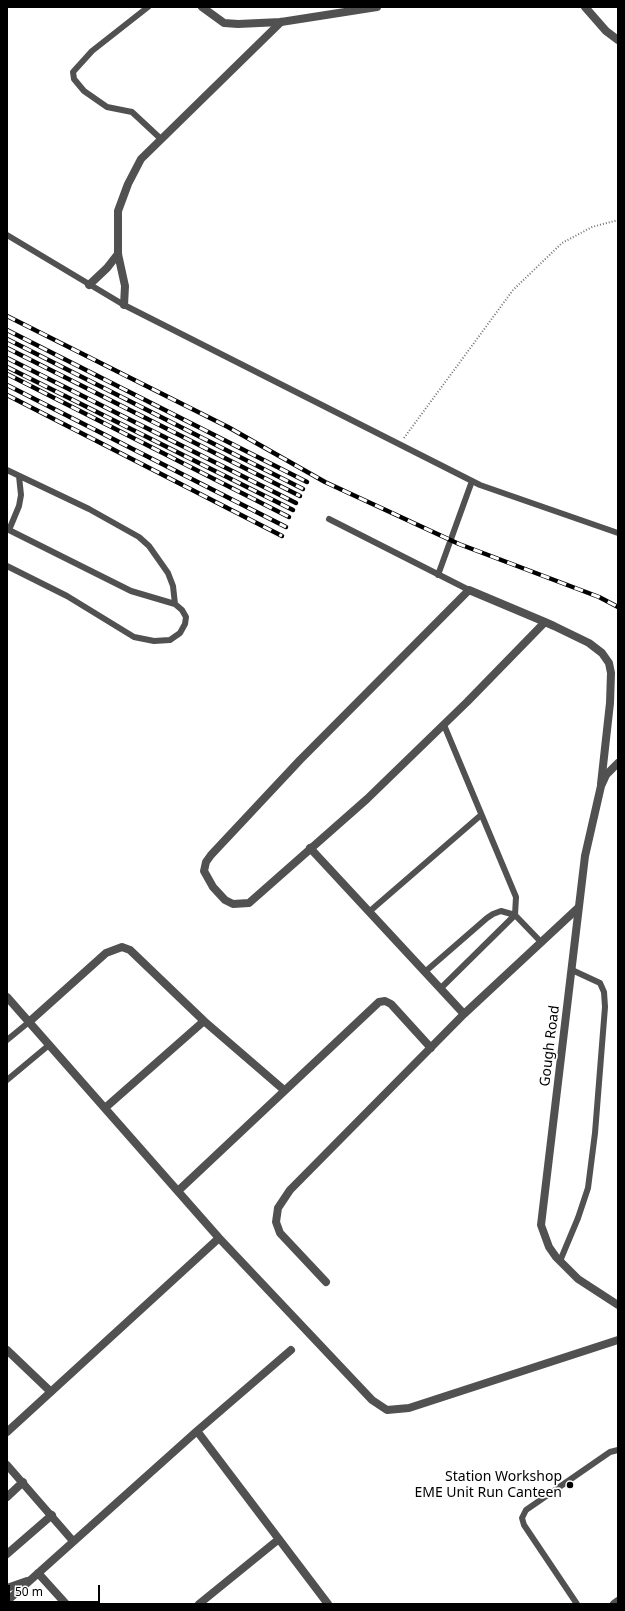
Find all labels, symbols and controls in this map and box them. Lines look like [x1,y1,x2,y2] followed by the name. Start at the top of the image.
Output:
[537,1004,563,1088] street label: Gough Road
[414,1469,562,1502] place label: Station Workshop EME Unit Run Canteen
[565,1480,575,1490] marker: Station Workshop EME Unit Run Canteen
[10,1577,102,1603] scale bar
[15,1583,43,1600] text: 50 m

